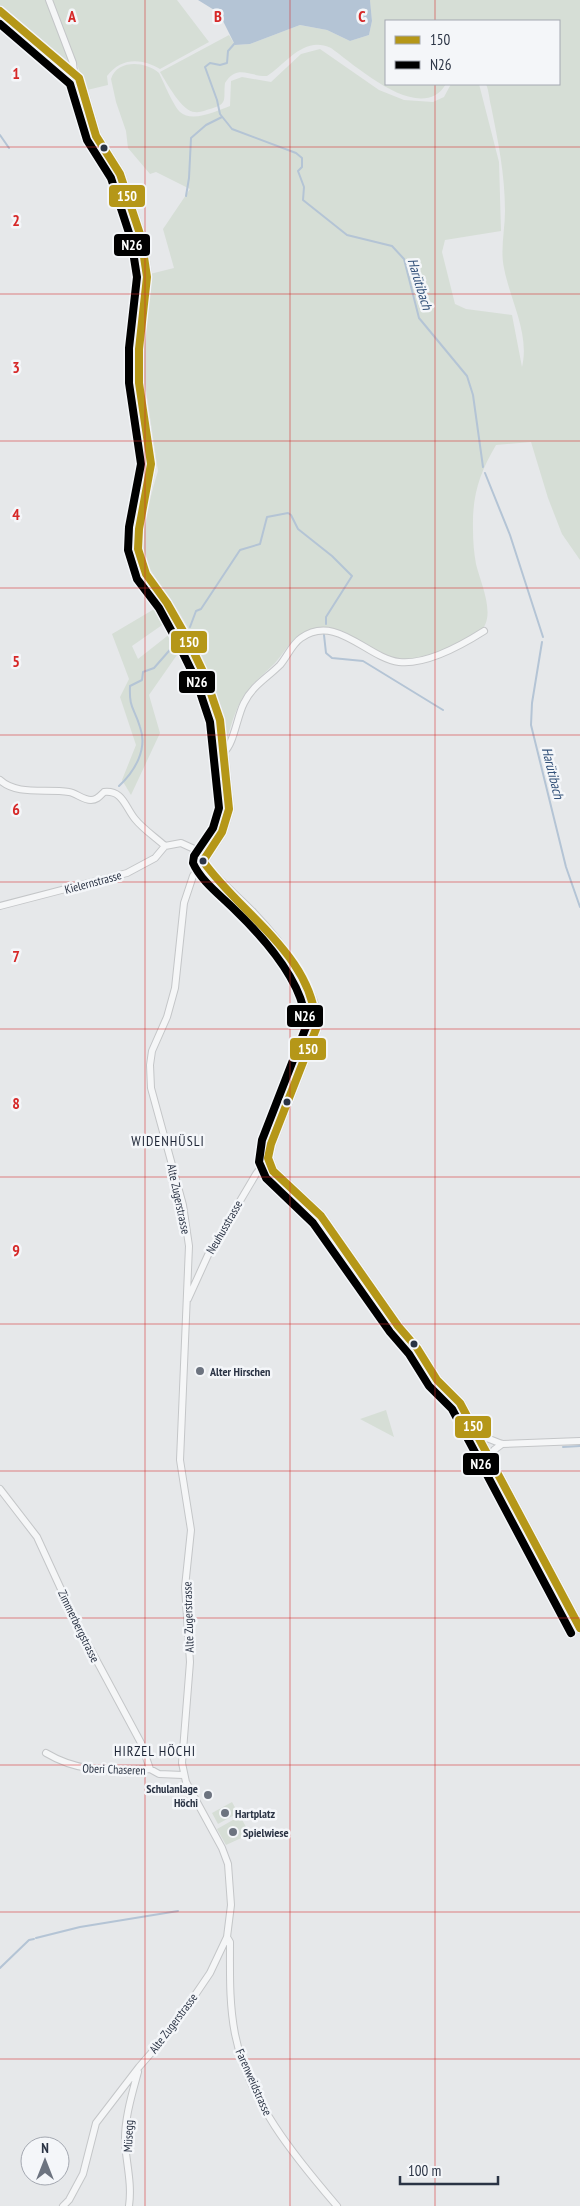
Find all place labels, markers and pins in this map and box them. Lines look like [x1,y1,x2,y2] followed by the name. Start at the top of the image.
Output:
[99,143,109,153] unlabelled marker
[198,856,208,866] unlabelled marker
[282,1097,292,1107] unlabelled marker
[409,1339,419,1349] unlabelled marker
[209,1364,270,1379] place label: Alter Hirschen
[194,1365,206,1377] marker: Alter Hirschen
[146,1781,198,1810] place label: Schulanlage Höchi
[202,1789,214,1801] marker: Schulanlage Höchi
[235,1806,275,1821] place label: Hartplatz
[219,1807,231,1819] marker: Hartplatz
[243,1825,289,1840] place label: Spielwiese
[227,1826,239,1838] marker: Spielwiese

